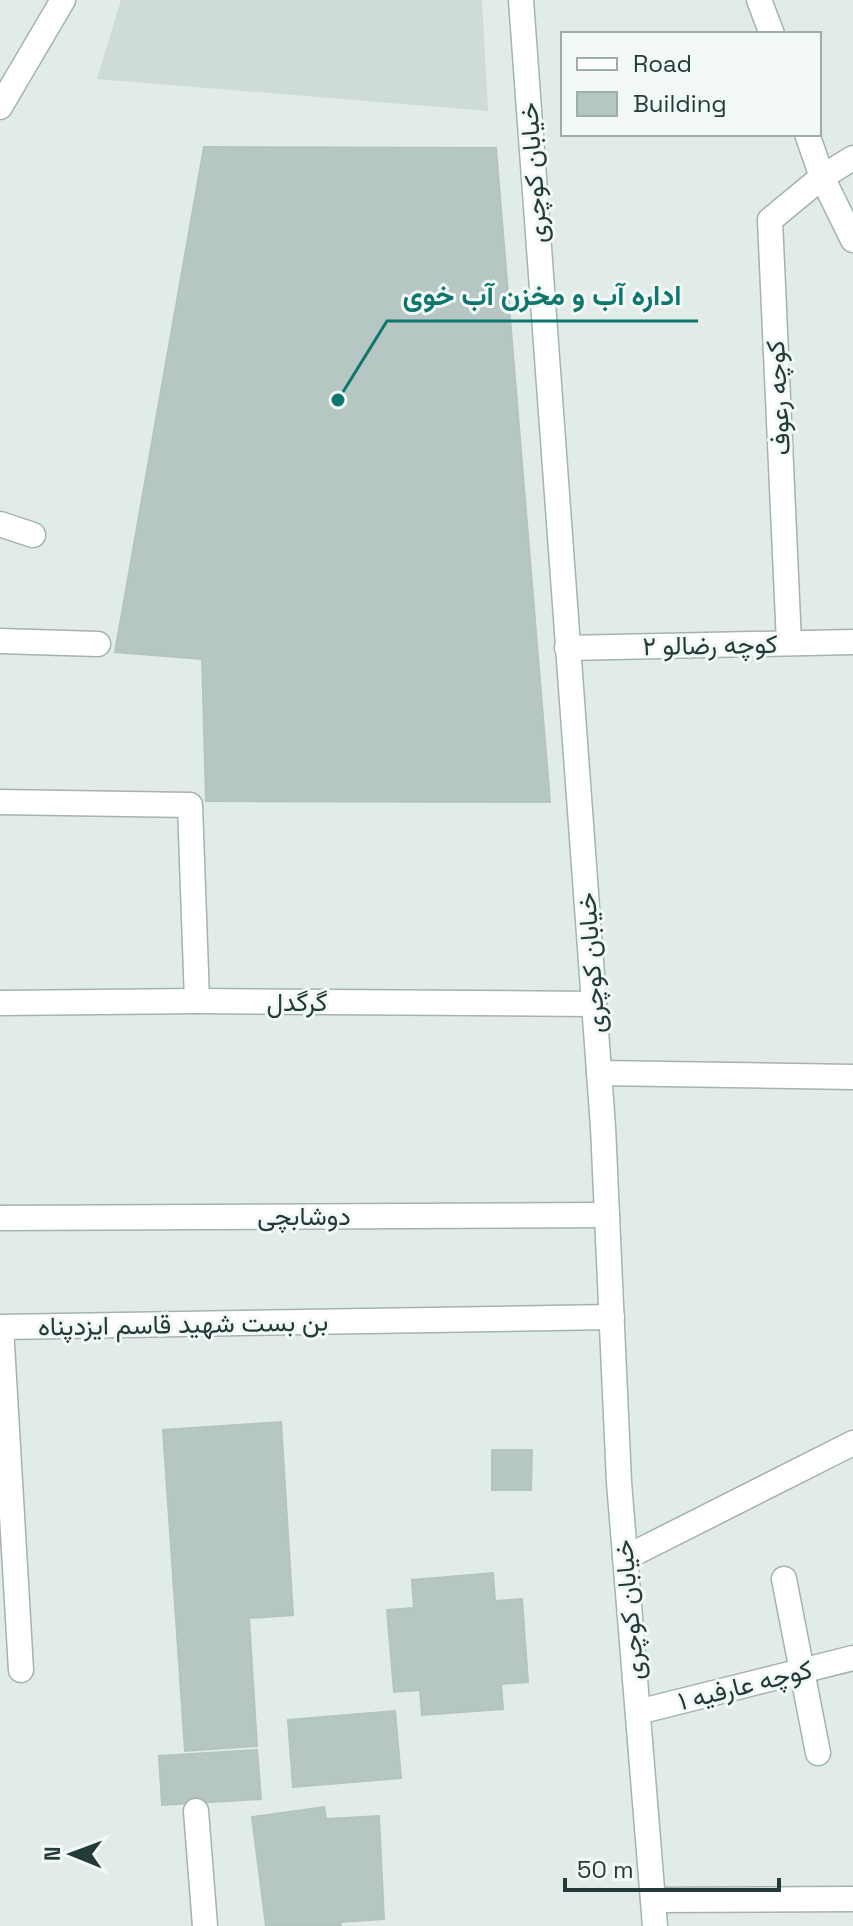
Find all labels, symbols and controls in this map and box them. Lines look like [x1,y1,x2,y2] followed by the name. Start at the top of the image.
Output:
[561,32,821,136] legend
[633,48,692,79] text: Road
[633,88,727,119] text: Building
[511,101,556,245] street label: خیابان کوچری
[387,269,698,321] callout: اداره آب و مخزن آب خوی
[402,277,682,313] text: اداره آب و مخزن آب خوی
[758,340,799,456] street label: کوچه رعوف
[642,627,778,664] street label: کوچه رضالو ۲
[569,891,614,1035] street label: خیابان کوچری
[266,985,328,1019] street label: گرگدل
[257,1199,351,1234] street label: دوشابچی
[37,1304,329,1345] street label: بن بست شهید قاسم ایزدپناه
[606,1538,653,1682] street label: خیابان کوچری
[674,1652,816,1719] street label: کوچه عارفیه ۱
[32,1814,112,1894] north arrow
[565,1842,779,1892] scale bar
[38,1846,66,1861] text: N
[577,1854,634,1885] text: 50 m

